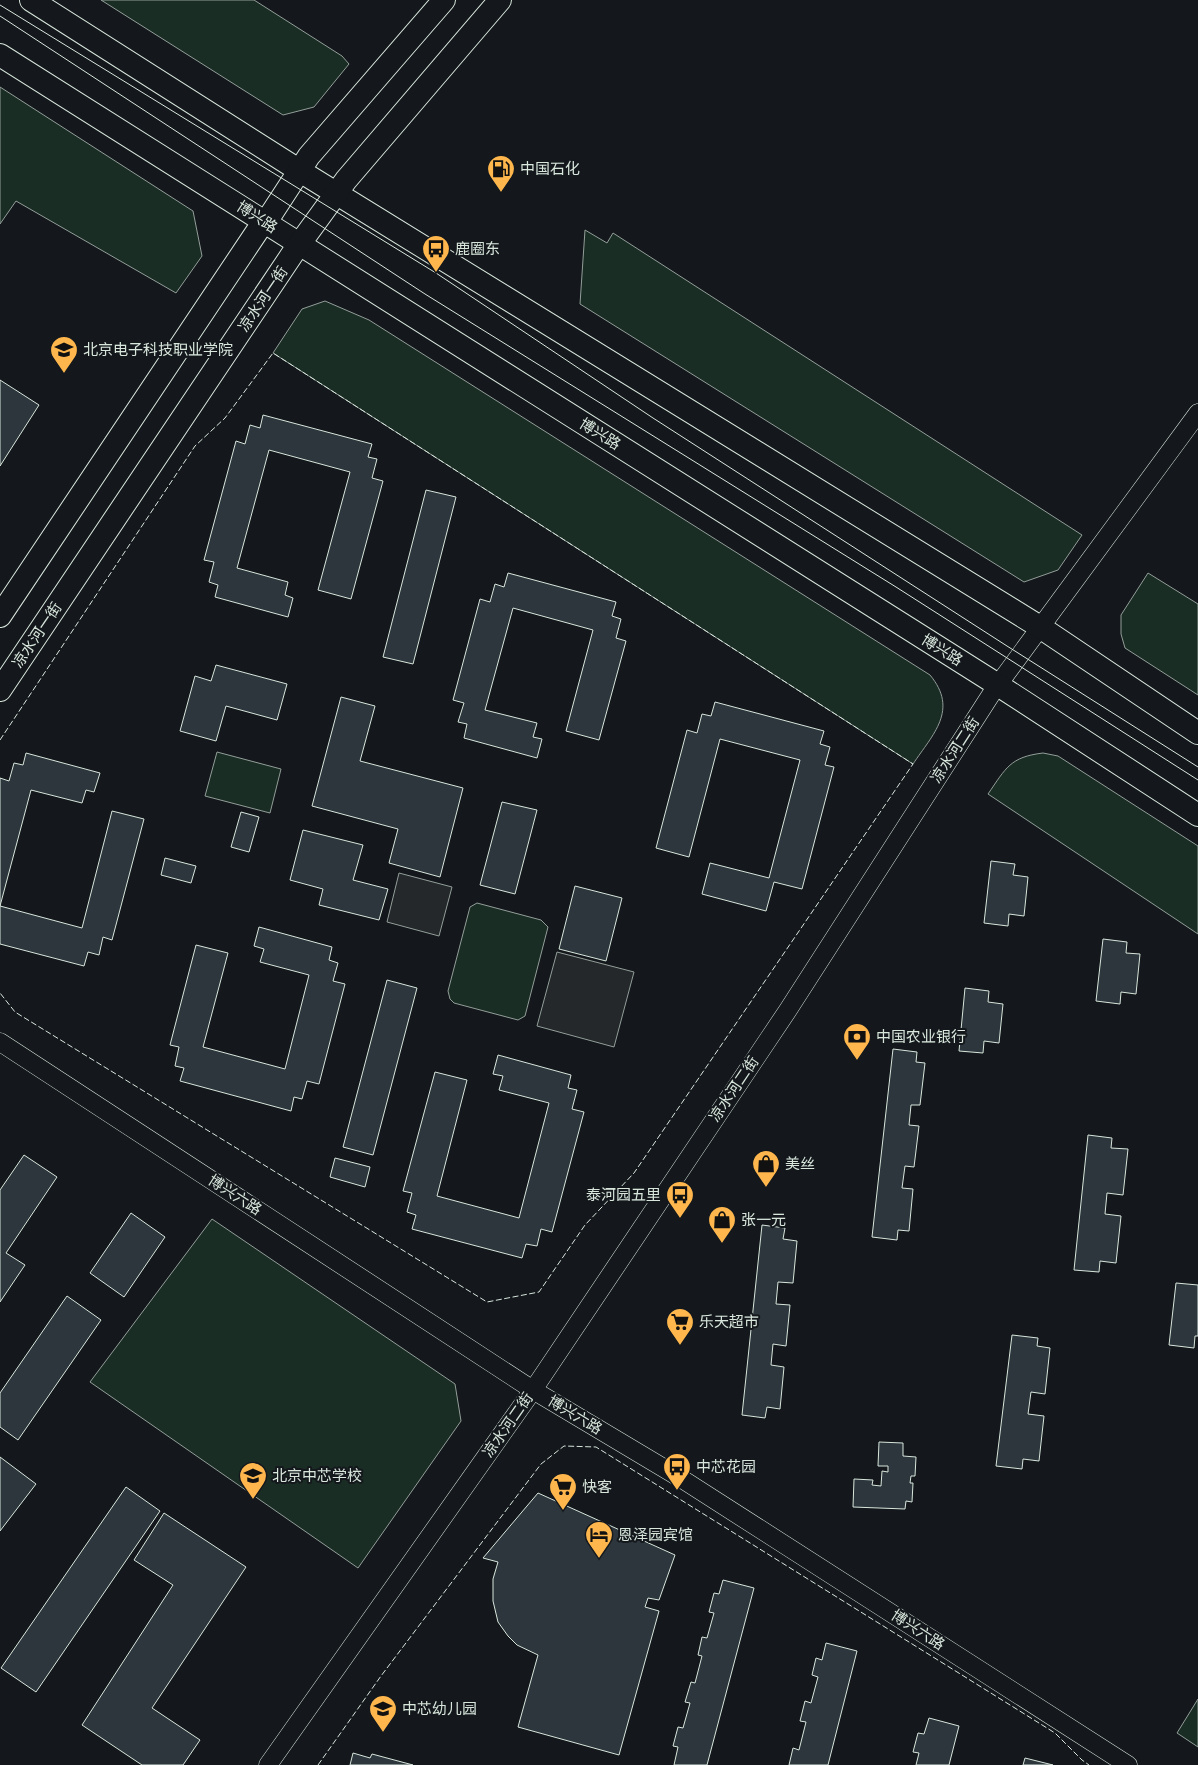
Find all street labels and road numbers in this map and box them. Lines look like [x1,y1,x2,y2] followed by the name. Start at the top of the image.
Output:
[233,197,281,237] street label: 博兴路
[235,263,291,335] street label: 凉水河一街
[576,414,624,454] street label: 博兴路
[9,599,65,671] street label: 凉水河一街
[918,630,966,670] street label: 博兴路
[927,714,983,786] street label: 凉水河二街
[706,1053,762,1125] street label: 凉水河二街
[205,1171,265,1219] street label: 博兴六路
[479,1389,537,1461] street label: 凉水河二街
[545,1392,605,1438] street label: 博兴六路
[888,1606,948,1654] street label: 博兴六路

